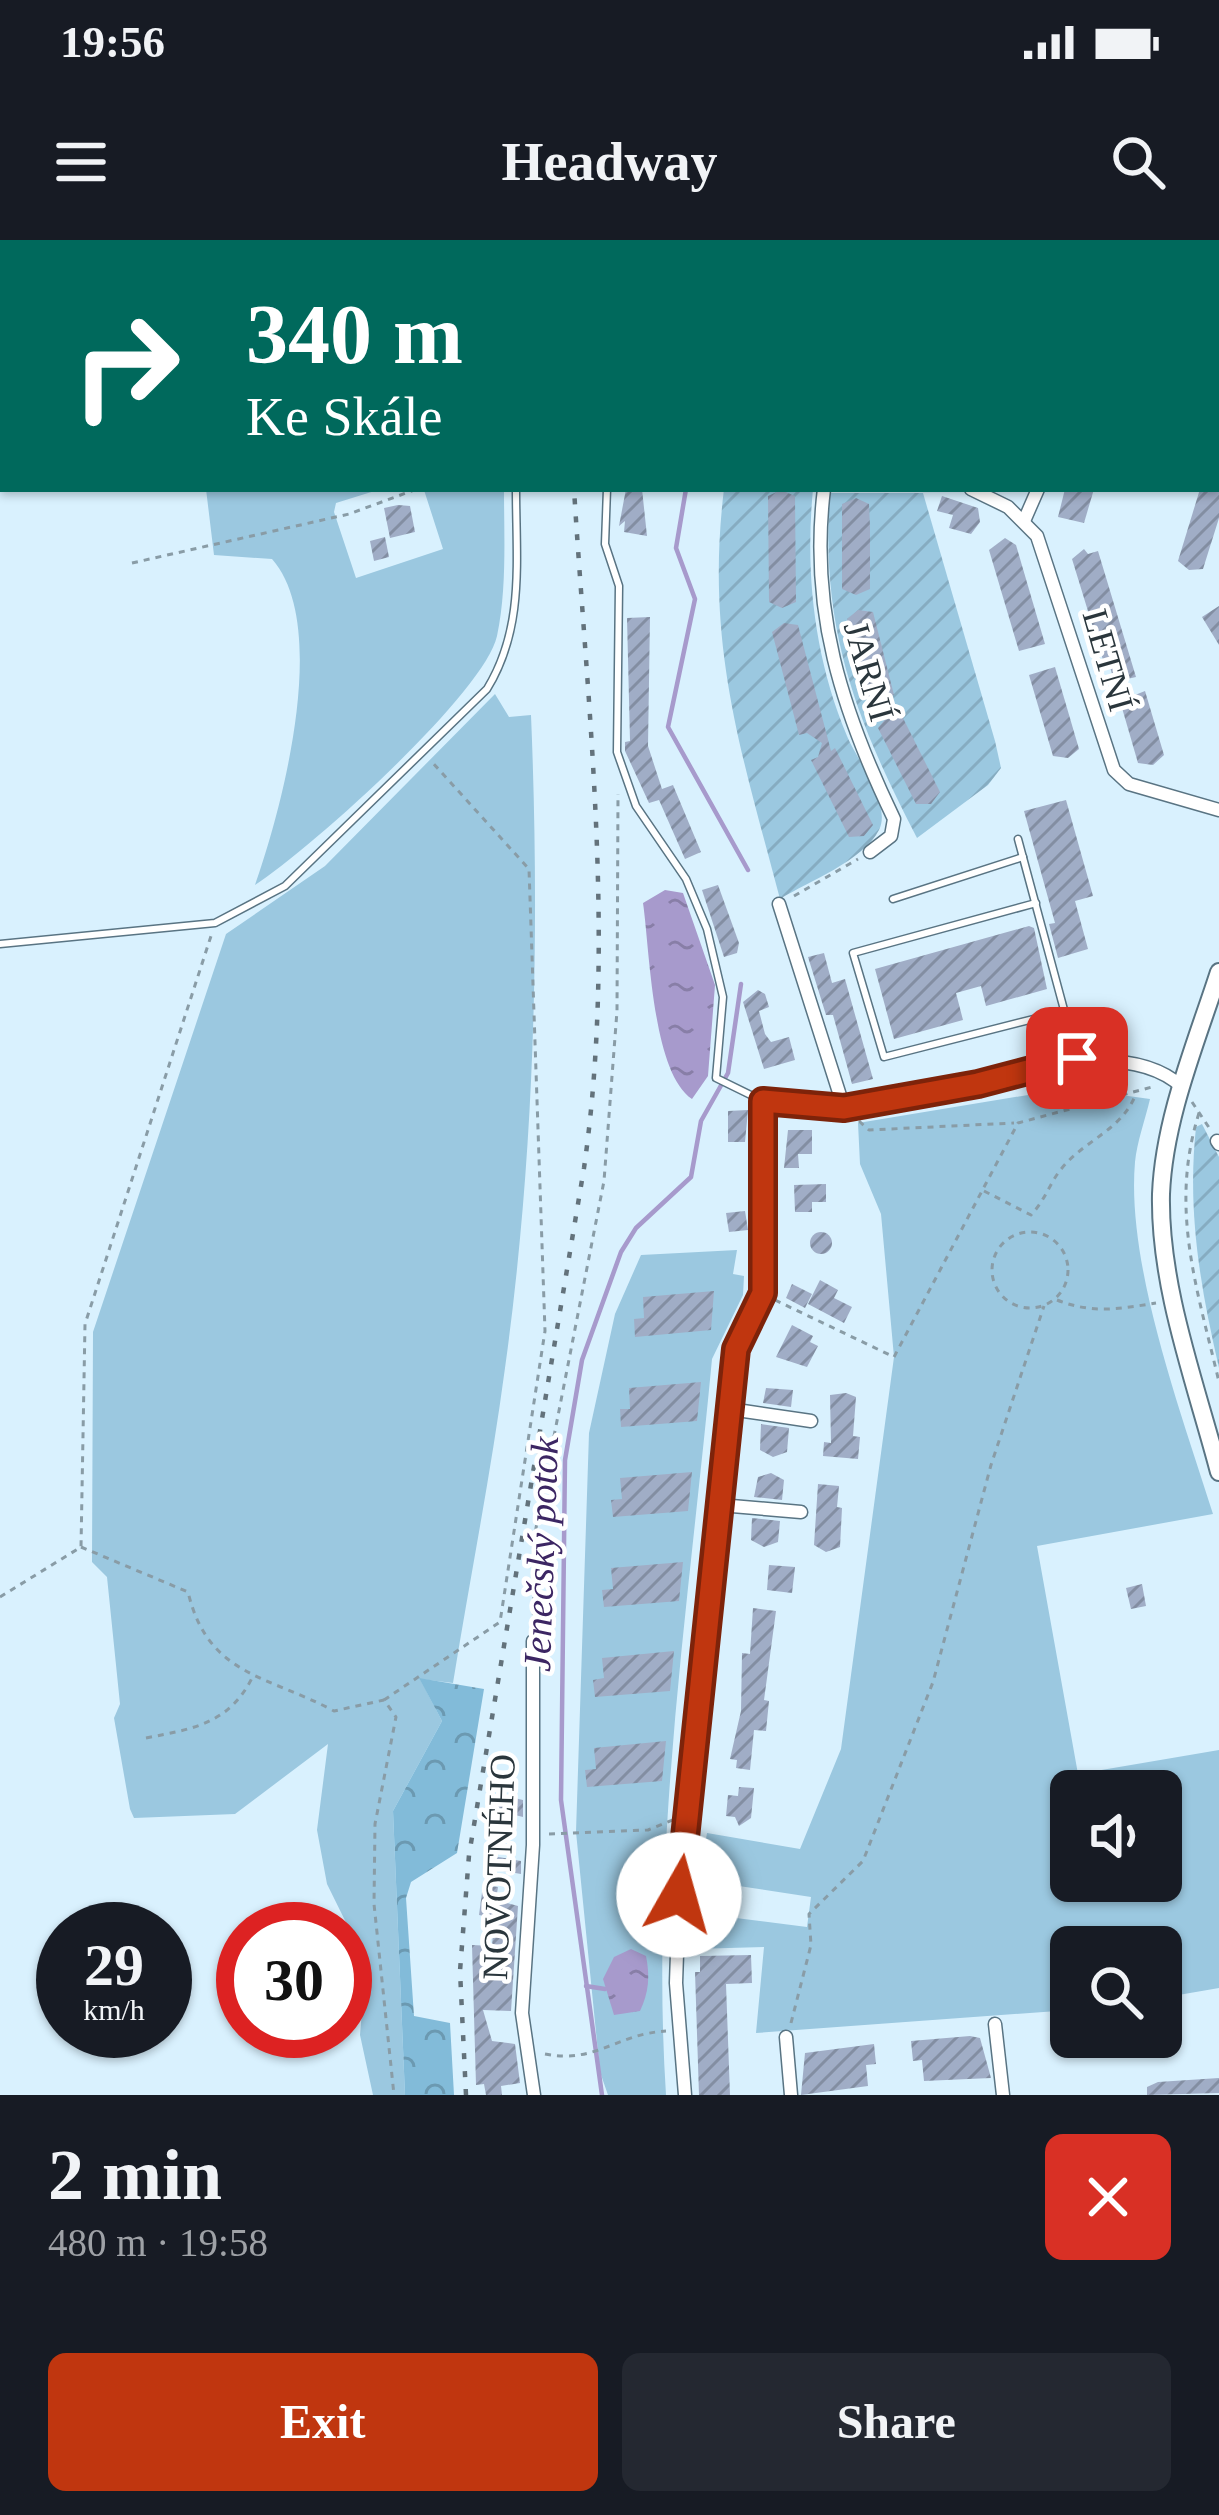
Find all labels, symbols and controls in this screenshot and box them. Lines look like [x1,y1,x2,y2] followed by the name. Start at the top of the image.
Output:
[60,17,165,67] text: 19:56
[48,129,114,195] icon: menu
[1105,129,1171,195] icon: search
[502,132,718,192] text: Headway
[48,288,204,444] icon: right
[246,288,463,381] text: 340 m
[246,387,442,447] text: Ke Skále
[1074,605,1142,716] street label: LETNÍ
[836,617,902,726] street label: JARNÍ
[1026,1007,1128,1109] pin
[1044,1025,1110,1091] icon: arrive
[515,1435,567,1672] water label: Jenečský potok
[475,1753,523,1981] street label: NOVOTNÉHO
[1050,1770,1182,2058] map controls
[1050,1770,1182,1902] button: sound
[616,1832,742,1958] position arrow
[216,1902,372,2058] speed limit sign: 30
[1050,1926,1182,2058] button: search
[84,1932,144,1998] text: 29
[83,1993,145,2026] text: km/h
[1045,2134,1171,2260] button: close
[48,2135,222,2215] text: 2 min
[48,2221,268,2264] text: 480 m · 19:58
[48,2353,598,2491] button: Exit
[622,2353,1171,2491] button: Share

